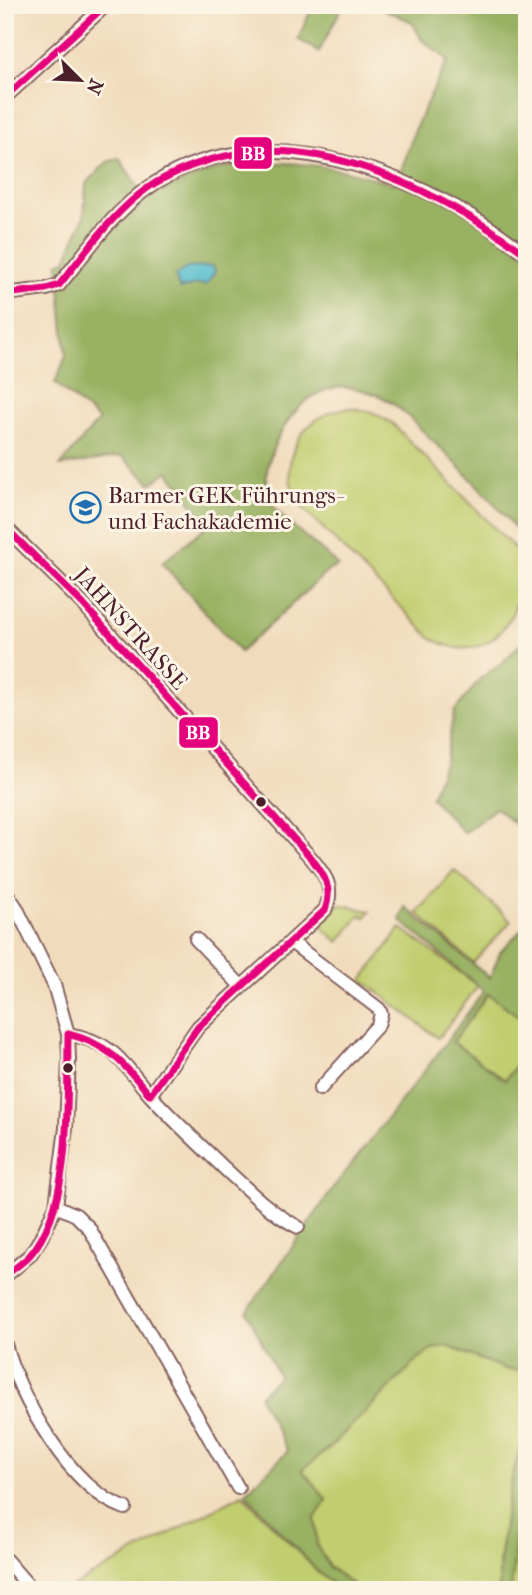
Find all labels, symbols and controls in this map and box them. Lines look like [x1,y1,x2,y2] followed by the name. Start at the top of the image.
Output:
[46,46,116,116] north arrow
[81,75,108,98] text: N
[233,136,273,170] line badge: BB
[241,143,265,165] text: BB
[107,482,345,535] place label: Barmer GEK Führungs- und Fachakademie
[68,491,102,525] school or university icon: Barmer GEK Führungs- und Fachakademie
[67,560,193,695] street label: JAHNSTRASSE
[178,716,219,749] line badge: BB
[186,722,210,744] text: BB
[254,795,268,809] unlabelled marker
[61,1061,75,1075] unlabelled marker

